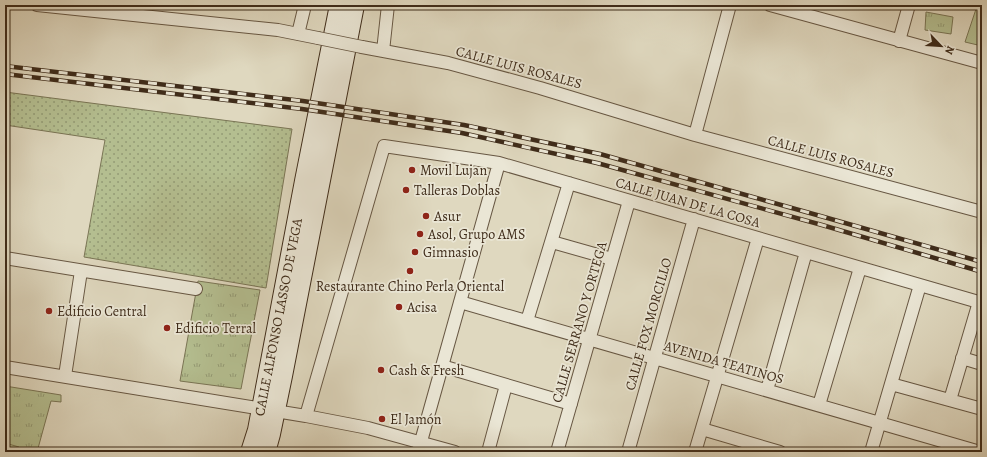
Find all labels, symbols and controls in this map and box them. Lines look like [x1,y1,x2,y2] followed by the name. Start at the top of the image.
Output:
[921,26,961,66] north arrow
[454,42,584,93] street label: CALLE LUIS ROSALES
[941,43,958,57] text: N
[766,131,896,182] street label: CALLE LUIS ROSALES
[420,161,487,180] place label: Movil Lujan
[407,165,417,175] marker: Movil Lujan
[613,173,763,232] street label: CALLE JUAN DE LA COSA
[414,181,500,200] place label: Talleras Doblas
[401,185,411,195] marker: Talleras Doblas
[433,207,461,226] place label: Asur
[421,211,431,221] marker: Asur
[250,216,307,418] street label: CALLE ALFONSO LASSO DE VEGA
[427,225,525,244] place label: Asol, Grupo AMS
[415,229,425,239] marker: Asol, Grupo AMS
[547,239,612,405] street label: CALLE SERRANO Y ORTEGA
[423,243,478,262] place label: Gimnasio
[410,247,420,257] marker: Gimnasio
[620,255,677,393] street label: CALLE FOX MORCILLO
[405,266,415,276] marker: Restaurante Chino Perla Oriental
[316,277,505,296] place label: Restaurante Chino Perla Oriental
[406,298,437,317] place label: Acisa
[57,302,147,321] place label: Edificio Central
[394,302,404,312] marker: Acisa
[44,306,54,316] marker: Edificio Central
[175,319,256,338] place label: Edificio Terral
[162,323,172,333] marker: Edificio Terral
[661,336,786,389] street label: AVENIDA TEATINOS
[389,361,465,380] place label: Cash & Fresh
[376,365,386,375] marker: Cash & Fresh
[390,410,442,429] place label: El Jamón
[377,414,387,424] marker: El Jamón

